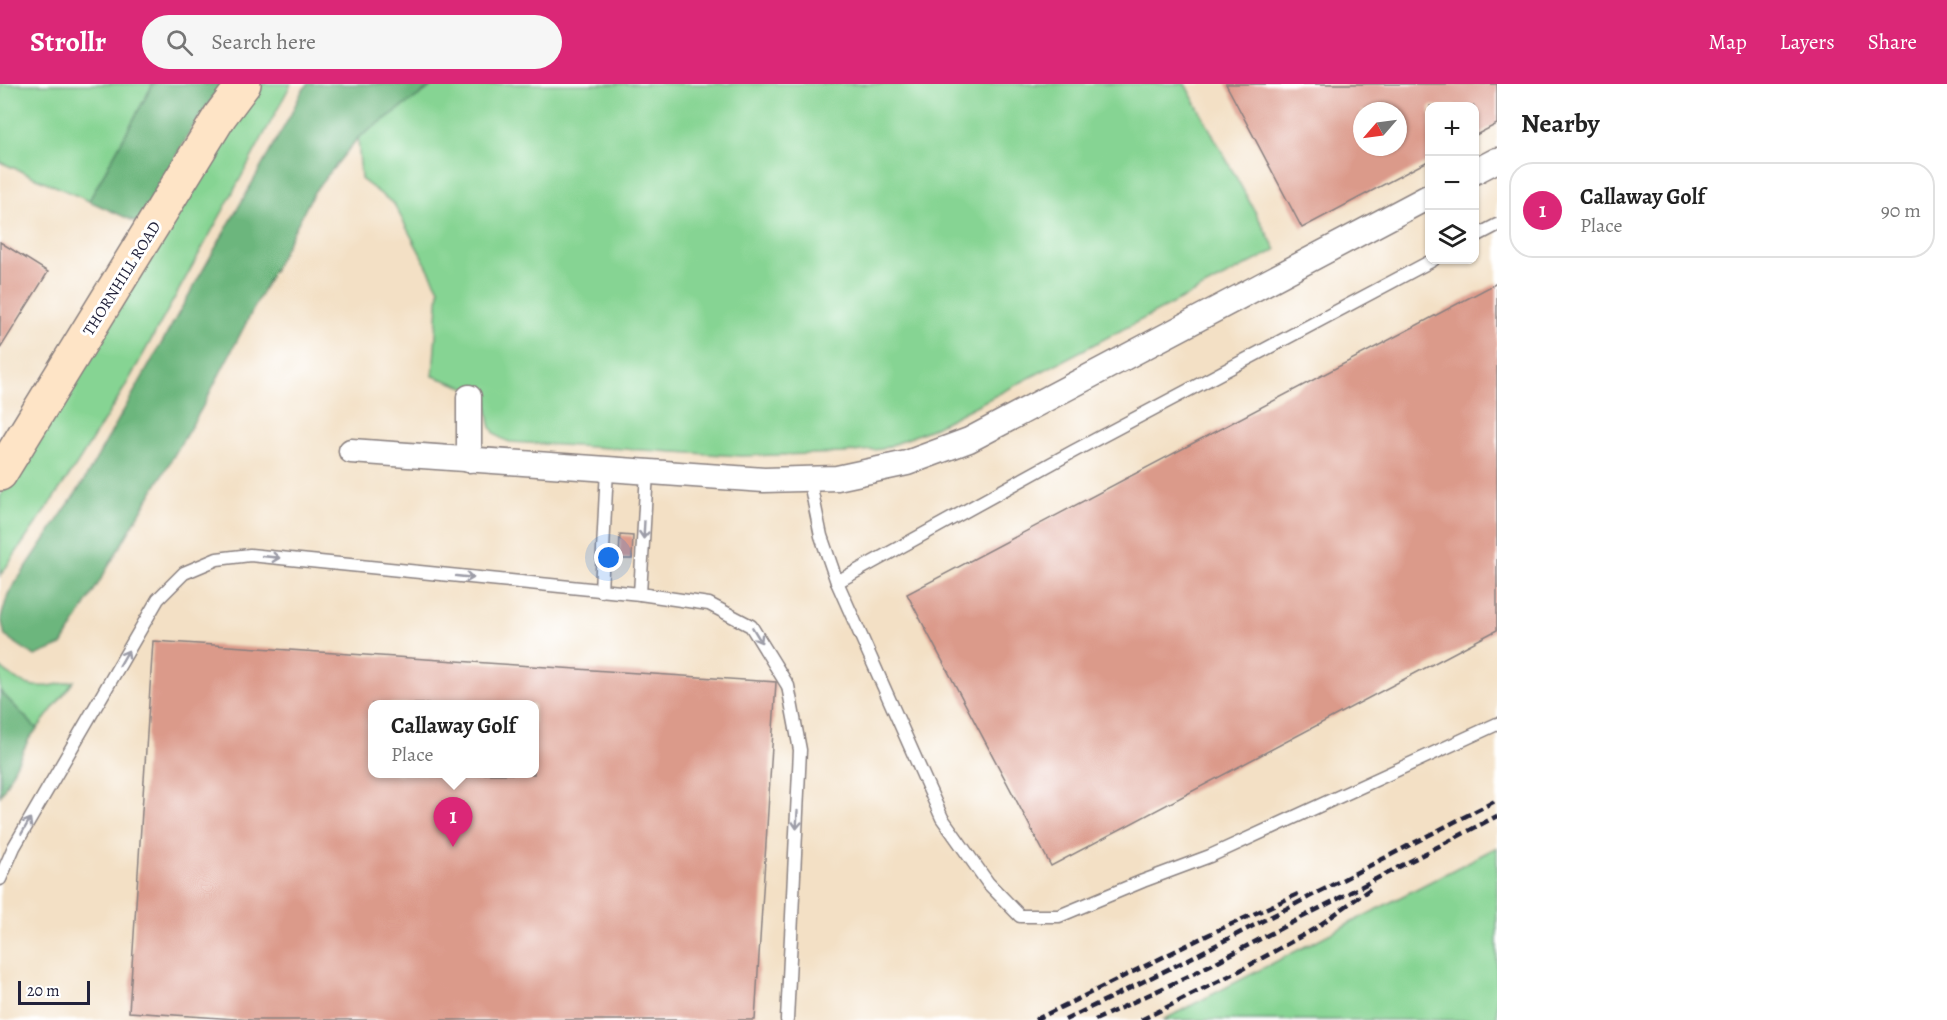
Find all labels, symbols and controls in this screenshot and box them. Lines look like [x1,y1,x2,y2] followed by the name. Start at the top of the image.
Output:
[142,15,562,69] search box
[30,23,106,61] text: Strollr
[163,26,196,59] icon: search
[211,27,316,57] text: Search here
[1708,28,1747,56] text: Map
[1780,28,1835,56] text: Layers
[1868,28,1917,56] text: Share
[1353,102,1407,156] north arrow
[1425,102,1479,264] map controls
[1425,102,1479,156] button: +
[1521,106,1600,141] text: Nearby
[1425,156,1479,210] button: −
[1580,182,1705,212] text: Callaway Golf
[1539,197,1546,224] text: 1
[1881,197,1921,224] text: 90 m
[1425,210,1479,264] button: layers
[1580,212,1622,239] text: Place
[78,217,166,340] street label: THORNHILL ROAD
[638,520,649,540] one-way arrow
[594,543,623,572] your location
[261,552,280,563] one-way arrow
[455,572,474,583] one-way arrow
[751,626,763,643] one-way arrow
[118,650,130,667] one-way arrow
[368,700,539,778] popup
[391,711,516,741] text: Callaway Golf
[391,741,433,768] text: Place
[434,798,472,847] pin: 1
[791,809,802,829] one-way arrow
[20,818,32,835] one-way arrow
[18,978,90,1006] scale bar
[27,980,60,1002] text: 20 m

